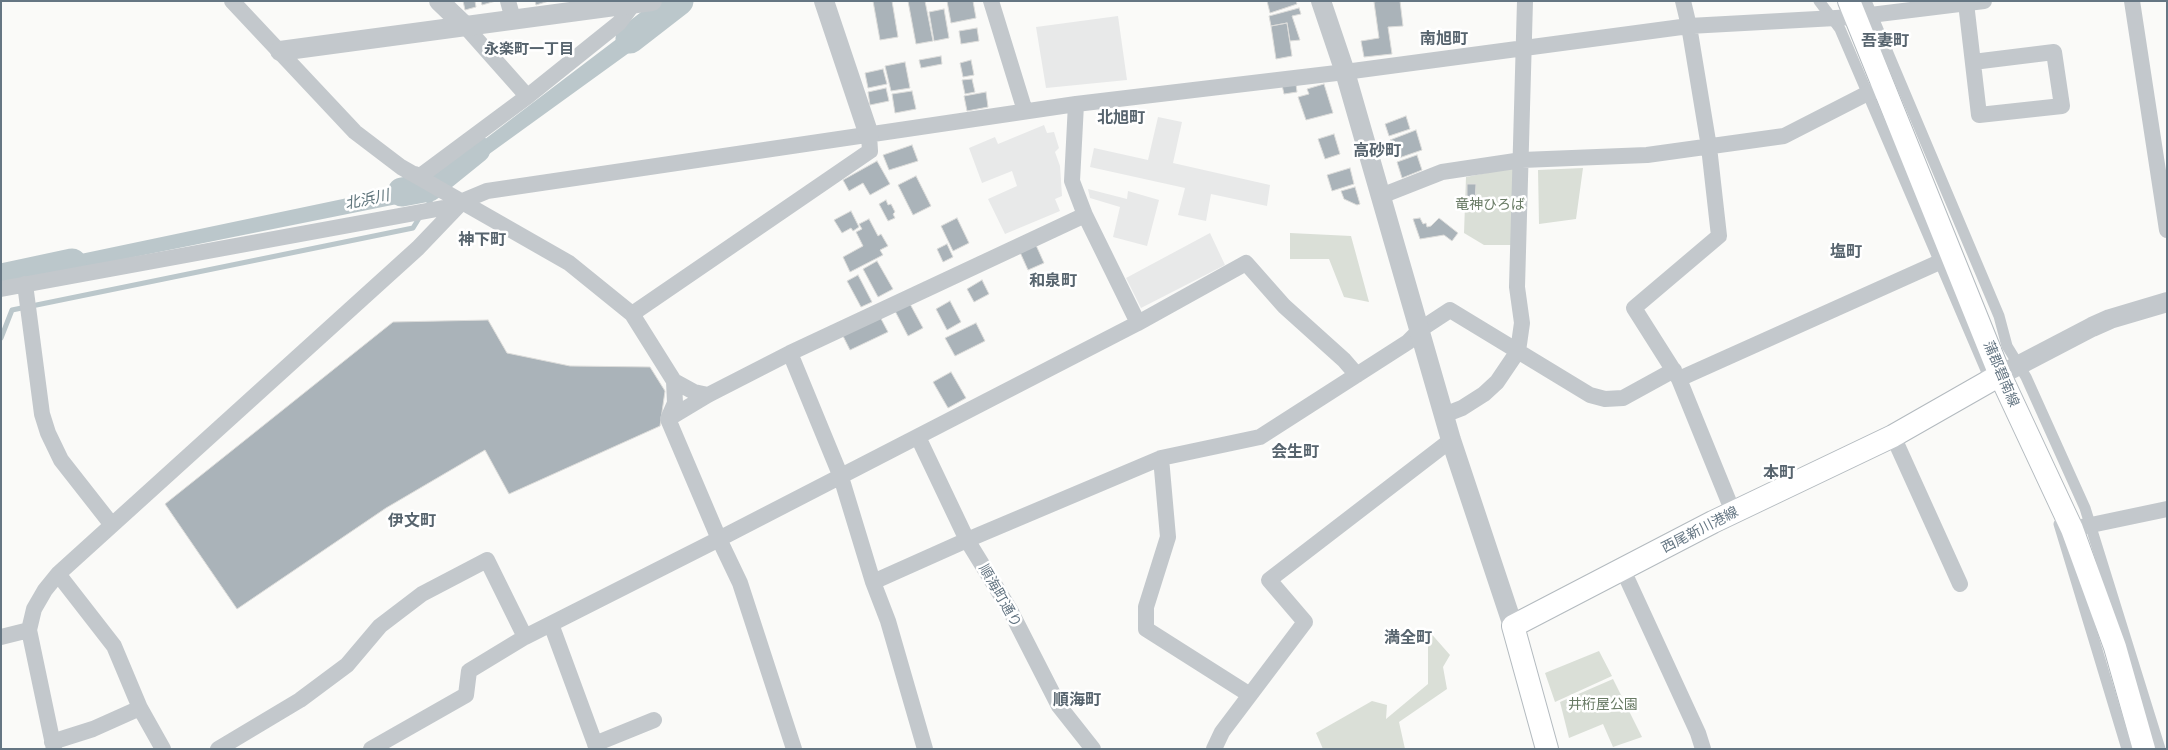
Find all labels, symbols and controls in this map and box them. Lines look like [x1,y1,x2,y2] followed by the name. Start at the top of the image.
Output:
[1420,29,1468,49] district label: 南旭町
[1861,31,1909,51] district label: 吾妻町
[484,40,574,58] district label: 永楽町一丁目
[1097,108,1145,128] district label: 北旭町
[1353,141,1401,161] district label: 高砂町
[343,187,391,213] water label: 北浜川
[1455,197,1525,213] park label: 竜神ひろば
[458,230,506,250] district label: 神下町
[1830,242,1862,262] district label: 塩町
[1029,271,1077,291] district label: 和泉町
[1980,339,2022,409] street label: 蒲郡碧南線
[1271,442,1319,462] district label: 会生町
[1763,463,1795,483] district label: 本町
[1659,503,1741,557] street label: 西尾新川港線
[388,511,436,531] district label: 伊文町
[975,561,1025,631] street label: 順海町通り
[1384,628,1432,648] district label: 満全町
[1053,690,1101,710] district label: 順海町
[1568,697,1638,713] park label: 井桁屋公園

